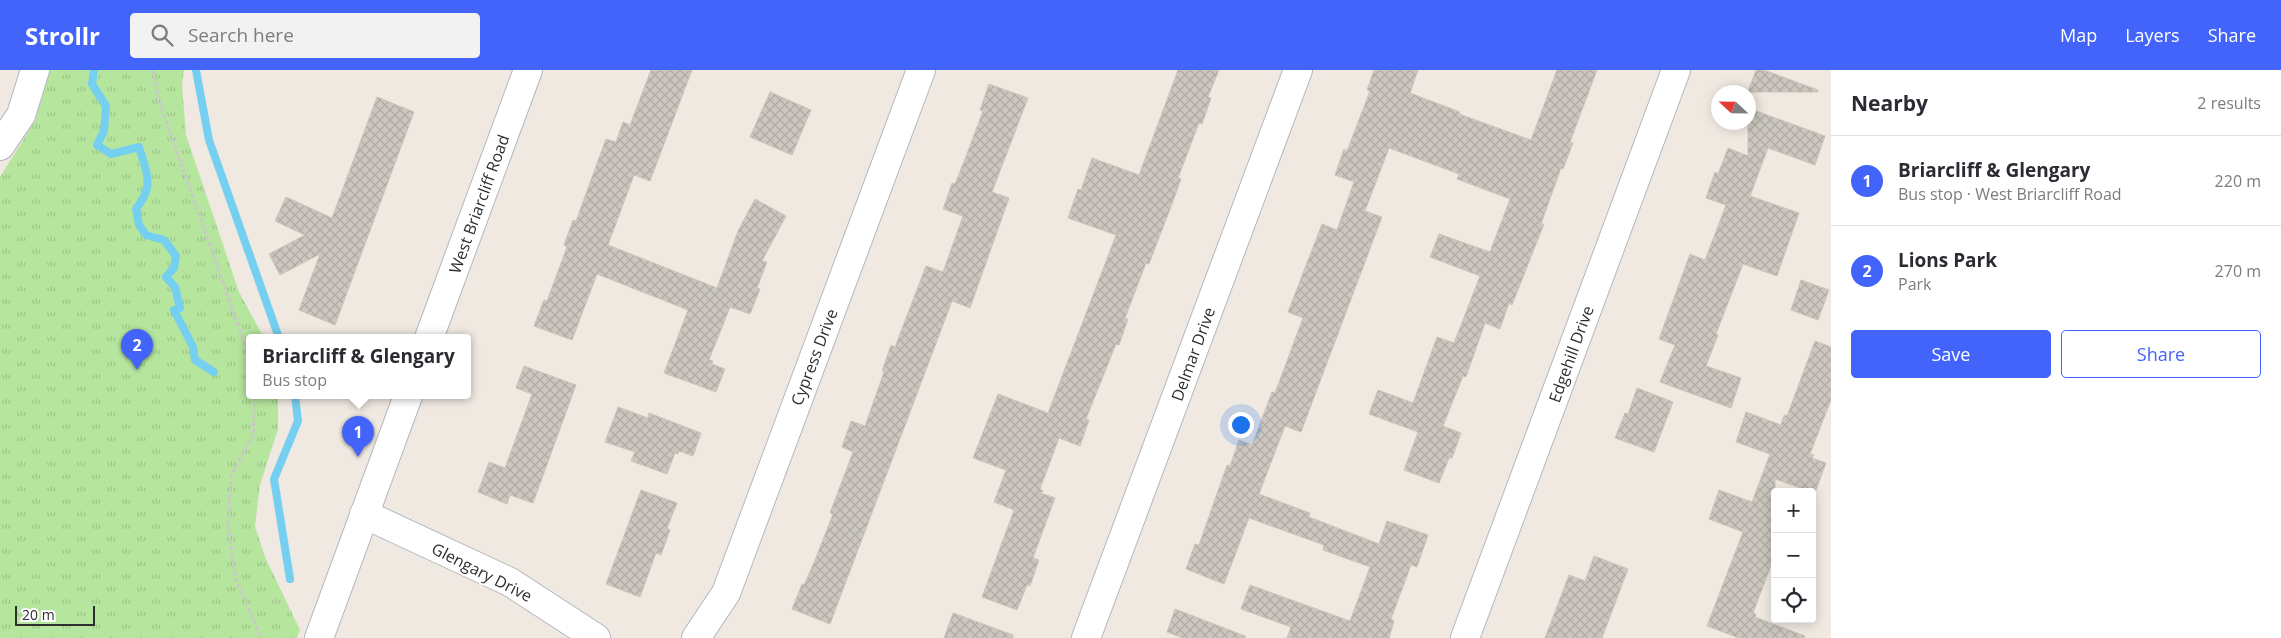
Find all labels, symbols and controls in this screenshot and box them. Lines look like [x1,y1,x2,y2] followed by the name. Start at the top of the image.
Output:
[130,13,480,58] search box
[25,19,100,52] text: Strollr
[148,21,176,49] icon: search
[188,22,294,48] text: Search here
[2060,23,2097,47] text: Map
[2125,23,2180,47] text: Layers
[2208,23,2256,47] text: Share
[1711,85,1756,130] north arrow
[1851,89,1928,117] text: Nearby
[2197,92,2261,114] text: 2 results
[444,131,514,277] street label: West Briarcliff Road
[1898,157,2090,183] text: Briarcliff & Glengary
[1862,170,1872,192] text: 1
[2215,170,2261,192] text: 220 m
[1898,183,2122,205] text: Bus stop · West Briarcliff Road
[1898,247,1997,273] text: Lions Park
[1862,260,1872,282] text: 2
[2215,260,2261,282] text: 270 m
[1898,273,1931,295] text: Park
[1543,302,1599,406] street label: Edgehill Drive
[1166,304,1220,404] street label: Delmar Drive
[785,305,843,409] street label: Cypress Drive
[121,329,153,370] pin: 2
[1851,330,2051,378] button: Save
[2061,330,2261,378] button: Share
[246,334,471,399] popup
[262,343,455,369] text: Briarcliff & Glengary
[262,369,327,391] text: Bus stop
[1228,412,1254,438] your location
[342,416,374,457] pin: 1
[1771,488,1816,623] map controls
[1771,488,1816,533] button: +
[1771,533,1816,578] button: −
[428,537,536,607] street label: Glengary Drive
[1771,578,1816,623] button: locate
[15,603,95,626] scale bar
[22,605,55,624] text: 20 m

